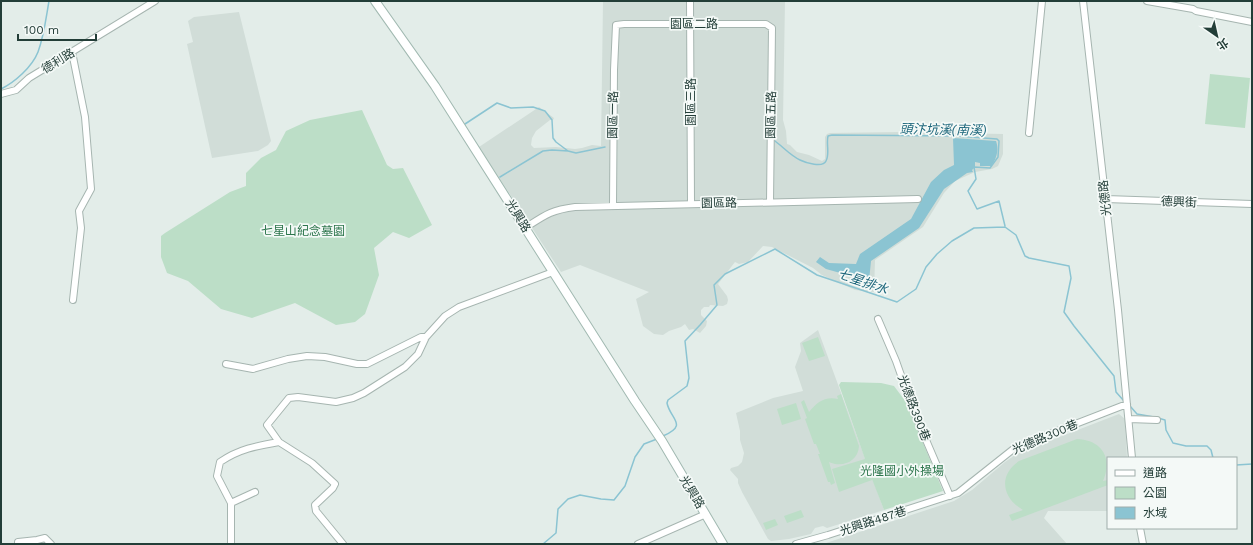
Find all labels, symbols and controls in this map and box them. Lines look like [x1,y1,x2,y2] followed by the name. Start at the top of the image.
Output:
[18,16,96,42] scale bar
[1197,16,1237,56] north arrow
[670,17,718,31] street label: 園區二路
[24,23,59,37] text: 100 m
[1214,35,1231,52] text: 北
[39,46,77,76] street label: 德利路
[684,78,698,126] street label: 園區三路
[606,91,620,139] street label: 園區一路
[764,91,778,139] street label: 園區五路
[899,121,987,138] water label: 頭汴坑溪(南溪)
[1096,179,1114,217] street label: 光德路
[1161,194,1197,210] street label: 德興街
[701,196,737,210] street label: 園區路
[503,197,533,235] street label: 光興路
[261,224,345,238] park label: 七星山紀念墓園
[836,266,891,297] water label: 七星排水
[895,373,933,443] street label: 光德路390巷
[1010,417,1080,457] street label: 光德路300巷
[1107,457,1237,529] legend
[860,464,944,478] park label: 光隆國小外操場
[1143,466,1167,480] text: 道路
[677,473,707,511] street label: 光興路
[1143,486,1167,500] text: 公園
[838,504,908,538] street label: 光興路487巷
[1143,506,1167,520] text: 水域

